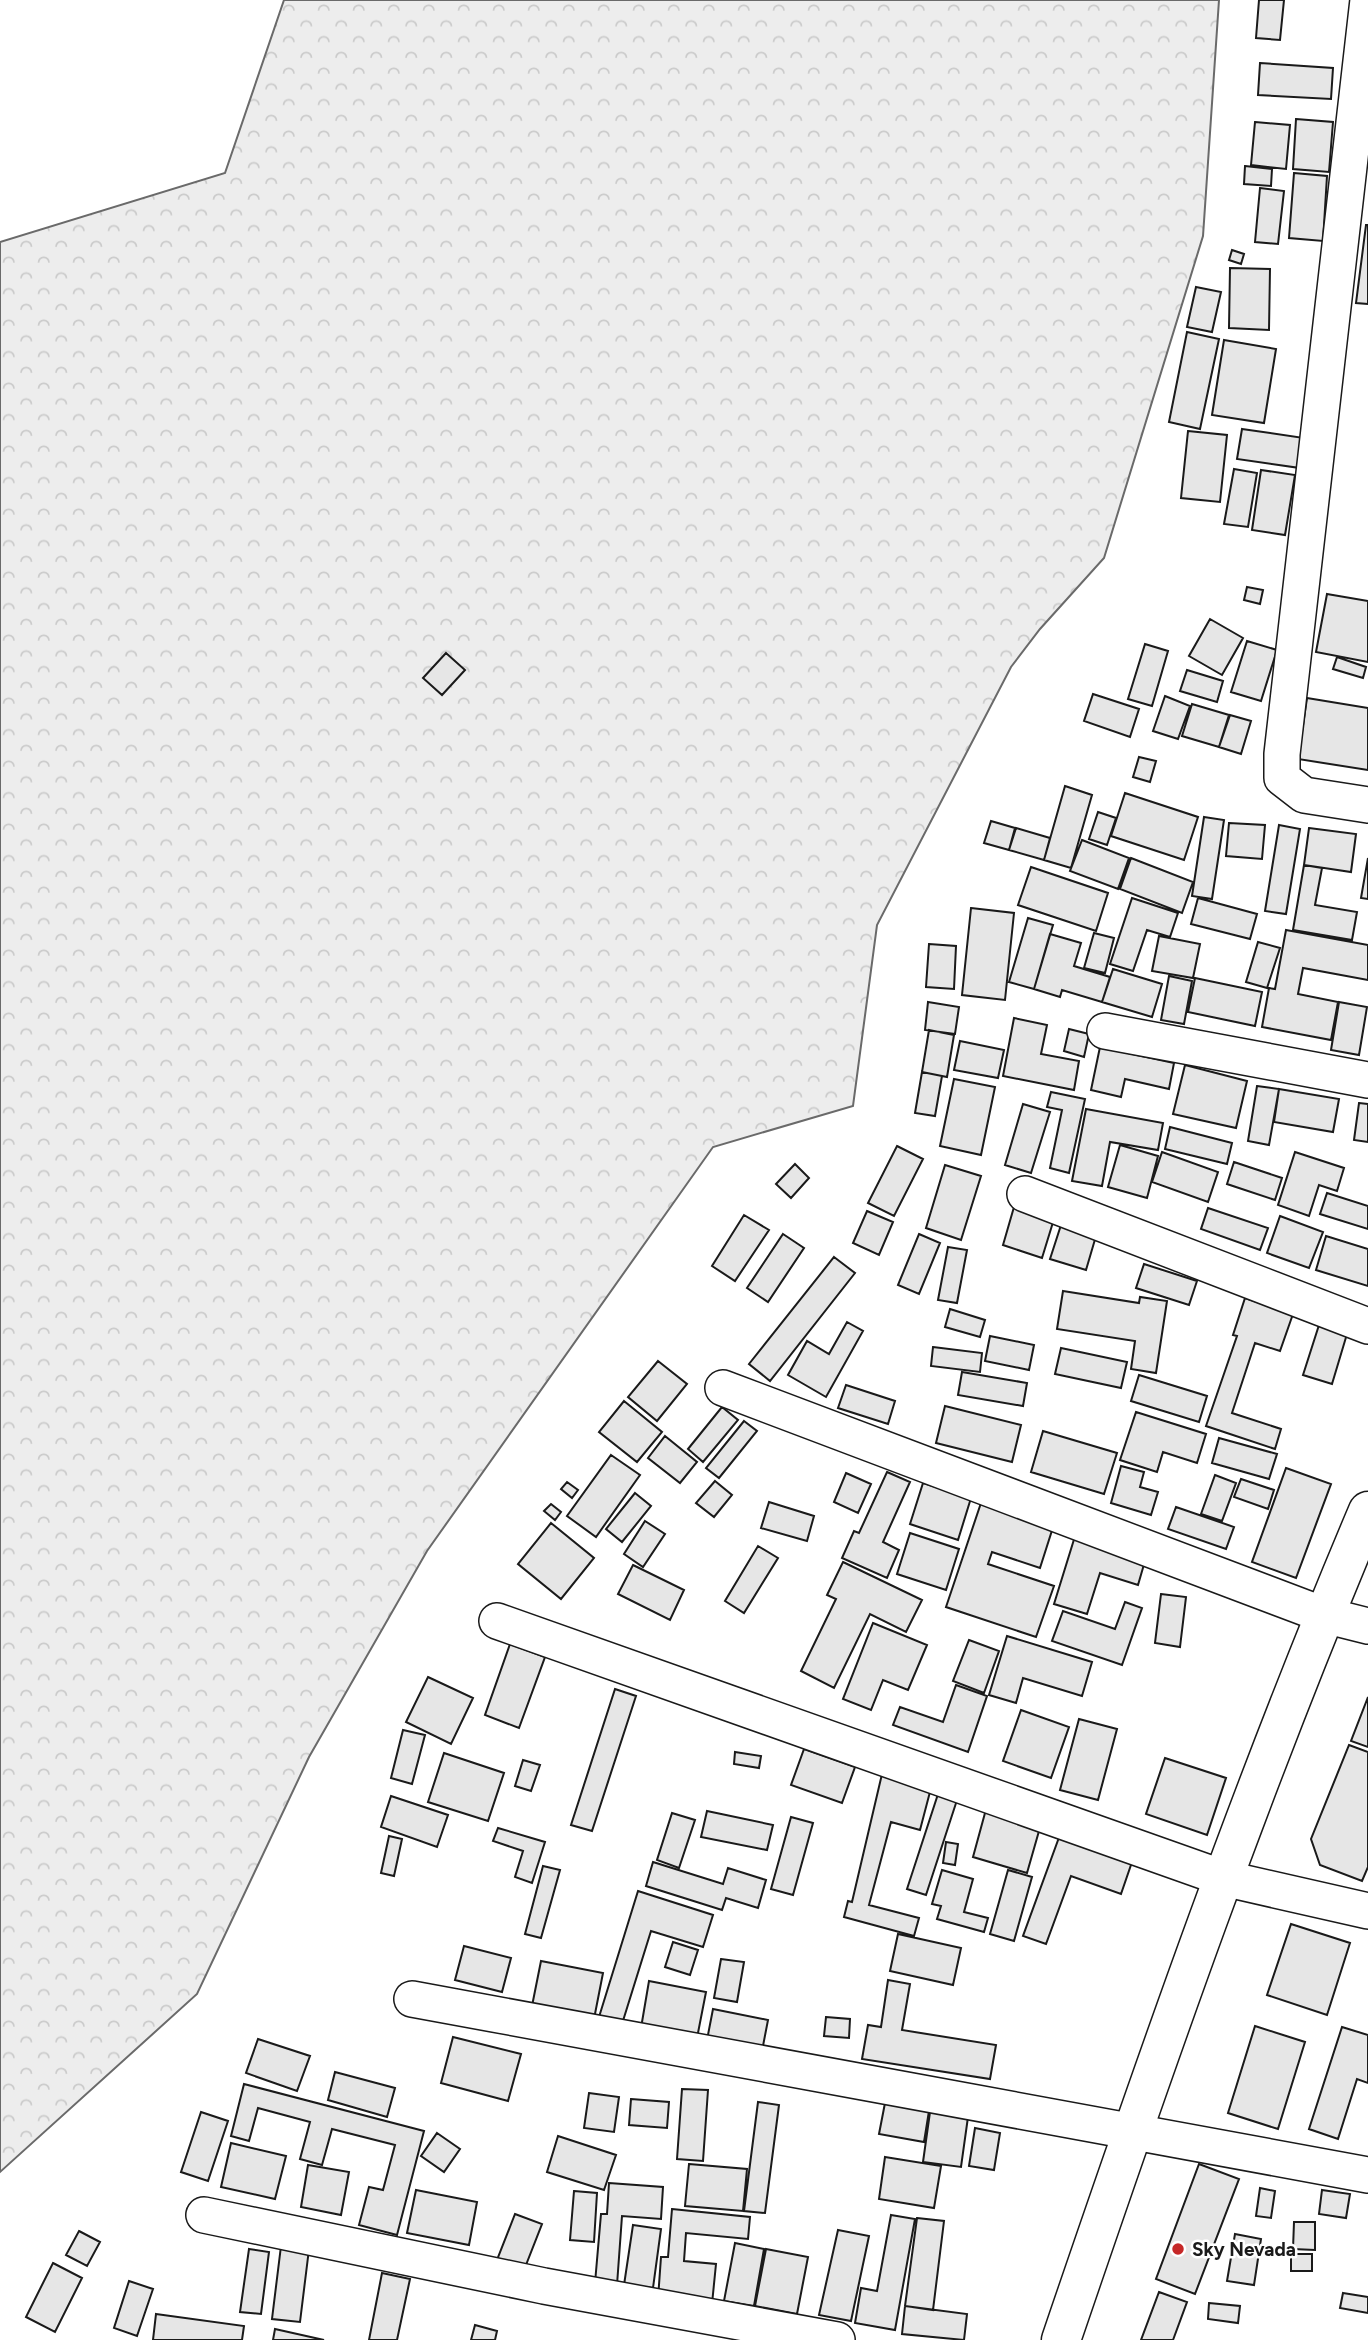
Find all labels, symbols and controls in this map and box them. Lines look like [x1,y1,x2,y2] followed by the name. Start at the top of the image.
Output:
[1192,2238,1296,2261] place label: Sky Nevada
[1170,2241,1186,2257] marker: Sky Nevada

